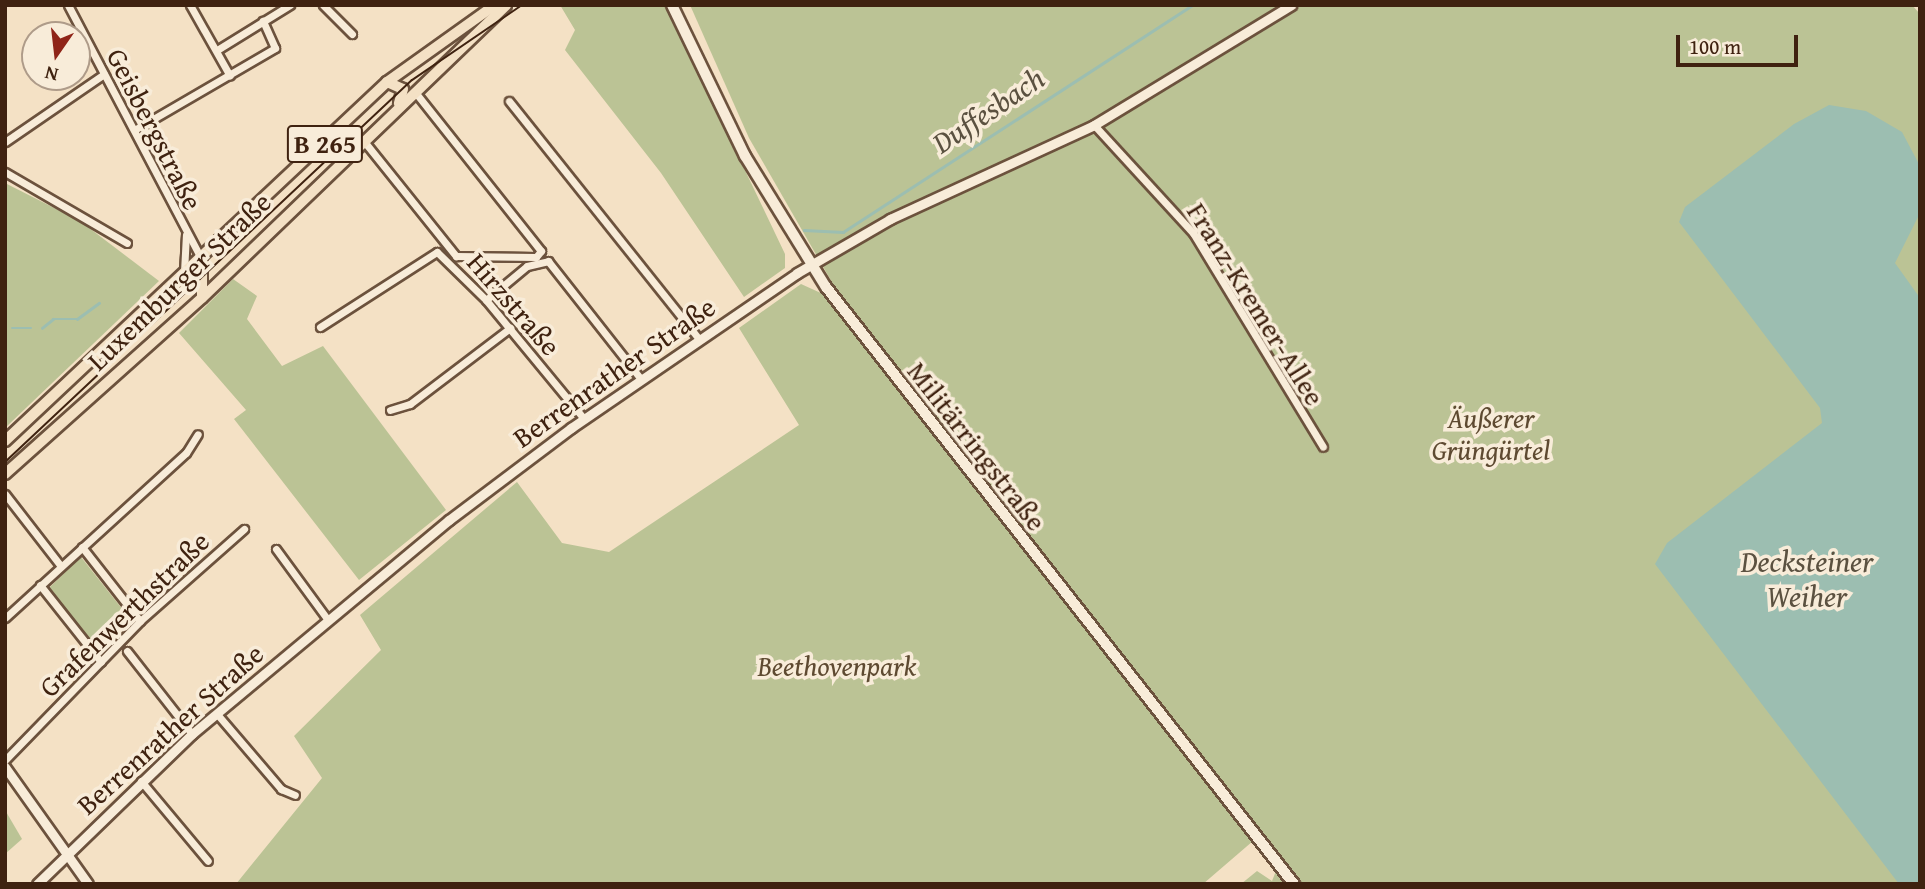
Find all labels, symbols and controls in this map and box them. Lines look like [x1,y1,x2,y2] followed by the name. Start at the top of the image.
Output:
[21,21,91,91] north arrow
[1680,21,1802,65] scale bar
[1689,31,1741,62] text: 100 m
[100,43,210,215] street label: Geisbergstraße
[42,59,61,90] text: N
[925,59,1051,161] water label: Duffesbach
[286,122,364,167] road number: B 265
[80,185,278,377] street label: Luxemburger Straße
[1180,196,1332,412] street label: Franz-Kremer-Allee
[460,246,568,362] street label: Hirzstraße
[506,290,722,454] street label: Berrenrather Straße
[901,355,1053,537] street label: Militärringstraße
[1432,401,1550,467] park label: Äußerer Grüngürtel
[32,524,216,704] street label: Grafenwerthstraße
[1741,543,1873,614] water label: Decksteiner Weiher
[70,637,270,821] street label: Berrenrather Straße
[758,649,916,683] park label: Beethovenpark

